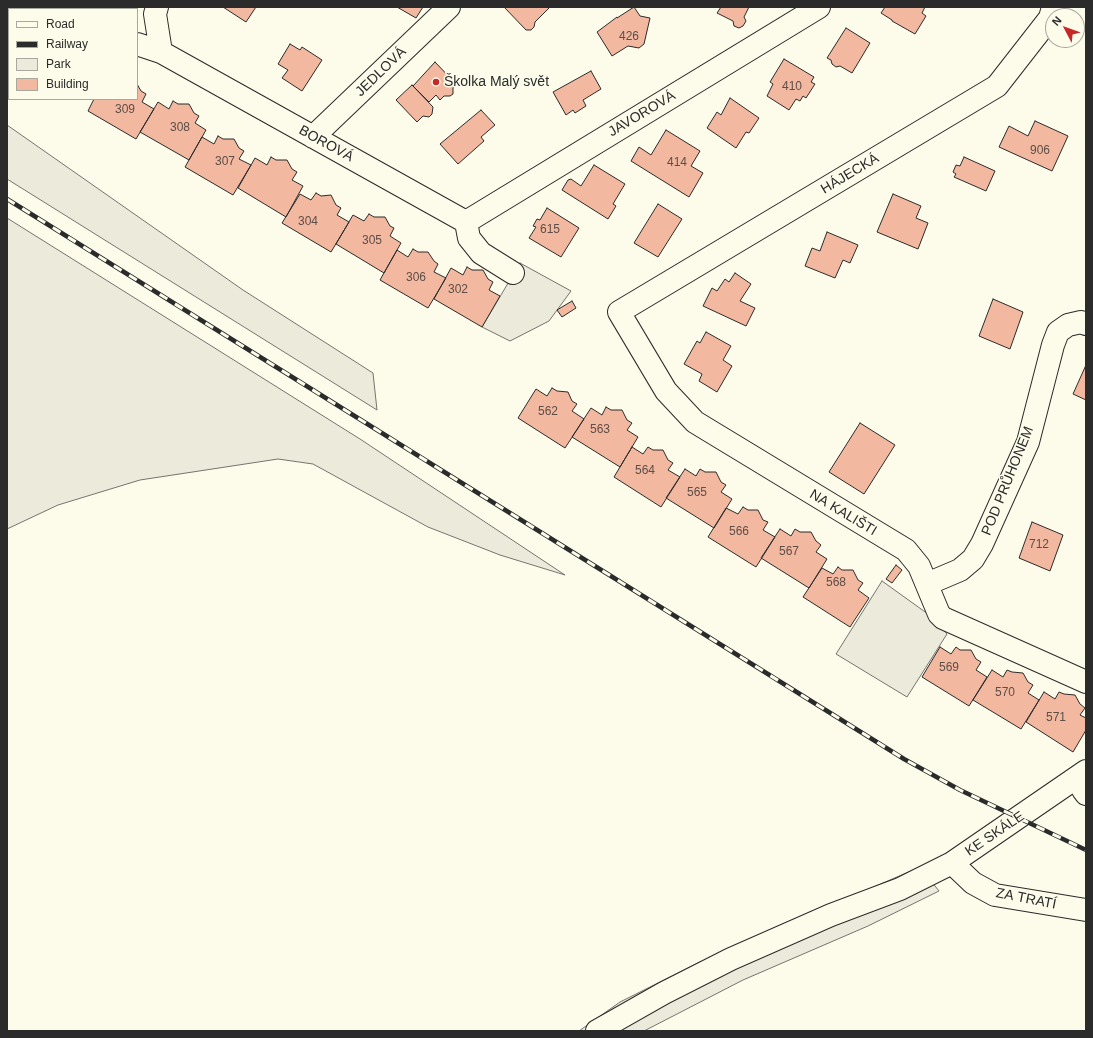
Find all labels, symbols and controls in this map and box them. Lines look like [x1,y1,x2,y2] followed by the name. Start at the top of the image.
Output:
[8,8,138,100] legend
[1045,8,1085,48] north arrow
[1050,14,1064,28] text: N
[46,17,75,31] text: Road
[619,30,639,44] house number: 426
[46,37,88,51] text: Railway
[352,44,410,100] street label: JEDLOVÁ
[46,57,71,71] text: Park
[444,74,549,90] place label: Školka Malý svět
[46,77,89,91] text: Building
[431,77,441,87] marker: Školka Malý svět
[782,80,802,94] house number: 410
[605,87,679,141] street label: JAVOROVÁ
[115,103,135,117] house number: 309
[170,121,190,135] house number: 308
[296,122,356,166] street label: BOROVÁ
[1030,144,1050,158] house number: 906
[818,150,882,198] street label: HÁJECKÁ
[215,155,235,169] house number: 307
[667,156,687,170] house number: 414
[298,215,318,229] house number: 304
[540,223,560,237] house number: 615
[362,234,382,248] house number: 305
[406,271,426,285] house number: 306
[448,283,468,297] house number: 302
[538,405,558,419] house number: 562
[590,423,610,437] house number: 563
[979,424,1037,538] street label: POD PRŮHONEM
[635,464,655,478] house number: 564
[687,486,707,500] house number: 565
[806,486,880,540] street label: NA KALIŠTI
[729,525,749,539] house number: 566
[1029,538,1049,552] house number: 712
[779,545,799,559] house number: 567
[826,576,846,590] house number: 568
[939,661,959,675] house number: 569
[995,686,1015,700] house number: 570
[1046,711,1066,725] house number: 571
[962,808,1028,860] street label: KE SKÁLE
[994,885,1058,913] street label: ZA TRATÍ

